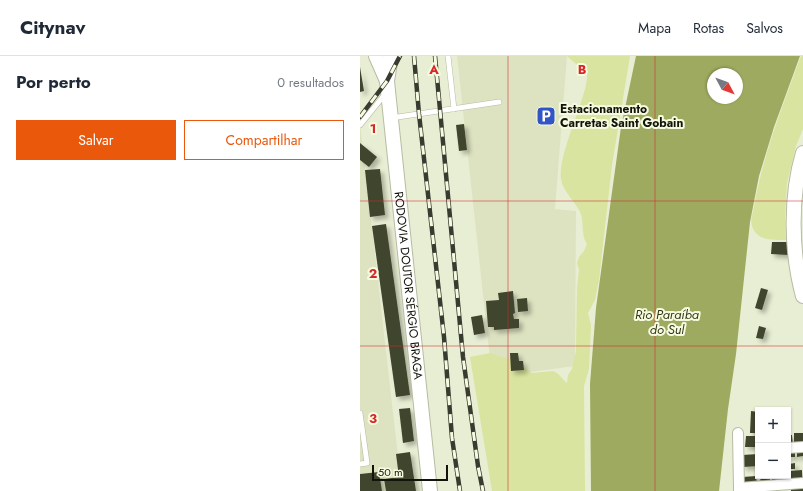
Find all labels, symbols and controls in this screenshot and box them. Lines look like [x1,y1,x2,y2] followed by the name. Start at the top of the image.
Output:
[20,14,86,41] text: Citynav
[638,18,671,38] text: Mapa
[693,18,724,38] text: Rotas
[746,18,783,38] text: Salvos
[428,60,439,79] text: A
[578,60,587,79] text: B
[707,68,743,104] north arrow
[16,70,91,94] text: Por perto
[277,73,344,92] text: 0 resultados
[560,100,683,132] place label: Estacionamento Carretas Saint Gobain
[535,105,557,127] parking icon: Estacionamento Carretas Saint Gobain
[370,119,376,138] text: 1
[16,120,176,160] button: Salvar
[184,120,344,160] button: Compartilhar
[390,191,427,381] street label: RODOVIA DOUTOR SÉRGIO BRAGA
[369,264,377,283] text: 2
[635,305,699,339] water label: Rio Paraíba do Sul
[755,407,791,479] map controls
[755,407,791,443] button: +
[369,409,377,428] text: 3
[755,443,791,479] button: −
[372,463,448,482] scale bar
[378,464,403,480] text: 50 m

